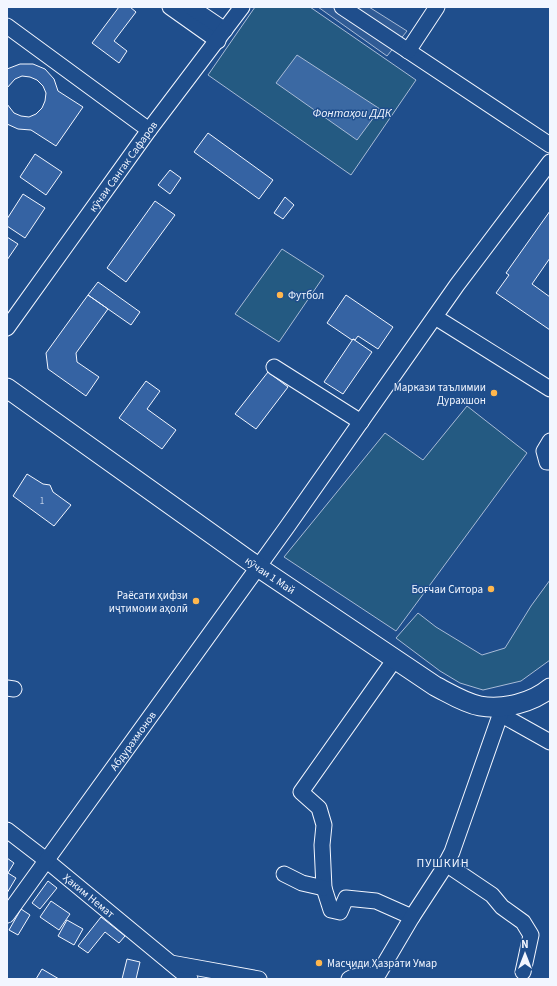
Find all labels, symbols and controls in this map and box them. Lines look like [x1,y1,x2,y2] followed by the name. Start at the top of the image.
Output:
[313,105,393,122] water label: Фонтаҳои ДДК
[85,118,161,215] street label: кӯчаи Сангак Сафаров
[288,288,324,303] place label: Футбол
[275,290,285,300] marker: Футбол
[394,380,486,408] place label: Маркази таълимии Дурахшон
[489,388,499,398] marker: Маркази таълимии Дурахшон
[40,495,44,508] house number: 1
[242,553,298,597] street label: кӯчаи 1 Май
[411,582,483,597] place label: Боғчаи Ситора
[486,584,496,594] marker: Боғчаи Ситора
[109,588,188,616] place label: Раёсати ҳифзи иҷтимоии аҳолӣ
[191,596,201,606] marker: Раёсати ҳифзи иҷтимоии аҳолӣ
[106,708,160,773] street label: Абдурахмонов
[416,855,470,872] district label: ПУШКИН
[60,870,118,921] street label: Ҳаким Немат
[505,934,545,974] north arrow
[521,937,529,952] text: N
[327,956,437,971] place label: Масҷиди Ҳазрати Умар
[314,958,324,968] marker: Масҷиди Ҳазрати Умар

